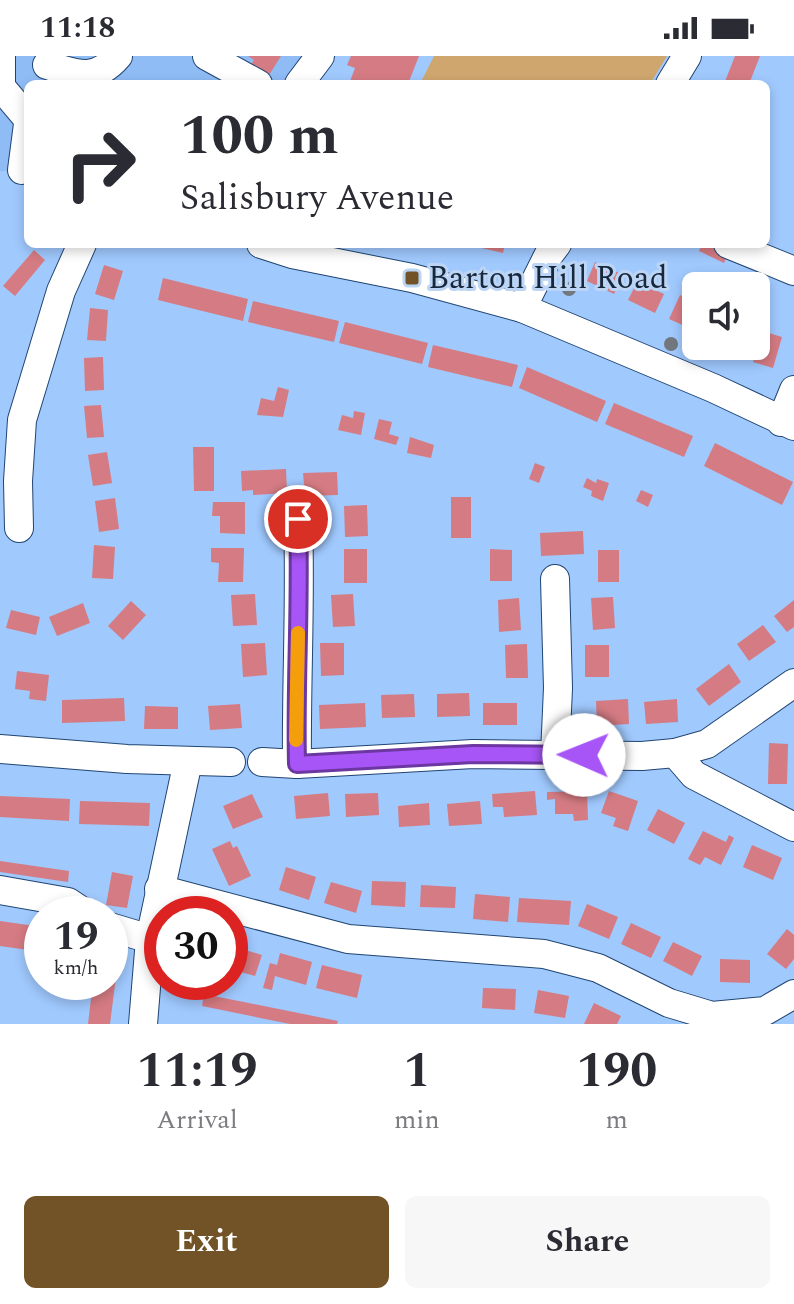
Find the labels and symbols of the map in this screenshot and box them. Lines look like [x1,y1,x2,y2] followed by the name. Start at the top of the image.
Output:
[428,254,668,303] place label: Barton Hill Road
[403,269,421,287] marker: Barton Hill Road
[264,485,332,553] pin
[542,713,626,797] position arrow
[144,896,248,1000] speed limit sign: 30

